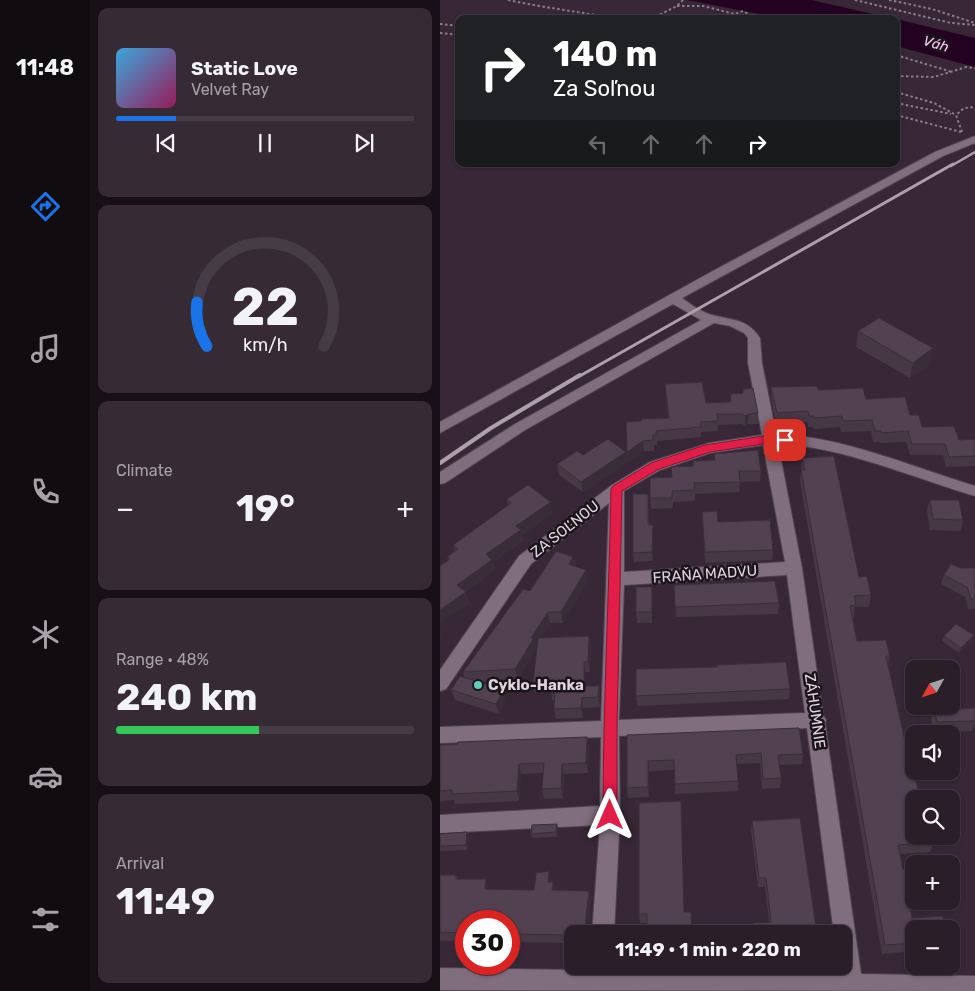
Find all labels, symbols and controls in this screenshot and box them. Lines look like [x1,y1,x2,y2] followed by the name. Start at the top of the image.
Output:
[921,32,951,56] water label: Váh
[553,33,658,75] text: 140 m
[470,35,535,100] icon: right
[16,54,74,81] text: 11:48
[191,57,298,80] text: Static Love
[553,75,655,102] text: Za Soľnou
[191,80,269,99] text: Velvet Ray
[152,129,180,157] icon: previous
[251,129,279,157] icon: pause
[350,129,378,157] icon: next
[584,130,612,158] icon: left
[637,130,665,158] icon: ahead
[690,130,718,158] icon: ahead
[743,130,771,158] icon: right
[28,189,63,224] icon: directions
[231,276,299,338] text: 22
[28,331,63,366] icon: music
[243,334,287,355] text: km/h
[764,419,806,461] pin
[771,426,799,454] icon: arrive
[116,461,173,480] text: Climate
[28,474,63,509] icon: phone
[236,485,295,531] text: 19°
[116,492,134,525] text: −
[397,492,414,525] text: +
[527,497,603,561] street label: ZA SOĽNOU
[652,561,758,587] street label: FRAŇA MADVU
[28,617,63,652] icon: climate
[116,650,209,669] text: Range · 48%
[905,660,960,715] north arrow
[905,660,960,975] map controls
[801,672,829,750] street label: ZÁHUMNIE
[116,674,257,720] text: 240 km
[488,676,584,694] place label: Cyklo-Hanka
[472,679,484,691] marker: Cyklo-Hanka
[905,725,960,780] button: sound
[28,759,63,794] icon: car
[583,788,635,840] position arrow
[905,790,960,845] button: search
[116,854,164,873] text: Arrival
[905,855,960,910] button: +
[116,878,215,924] text: 11:49
[28,902,63,937] icon: filters
[455,910,520,975] speed limit sign: 30
[905,920,960,975] button: −
[615,938,801,961] text: 11:49 · 1 min · 220 m

